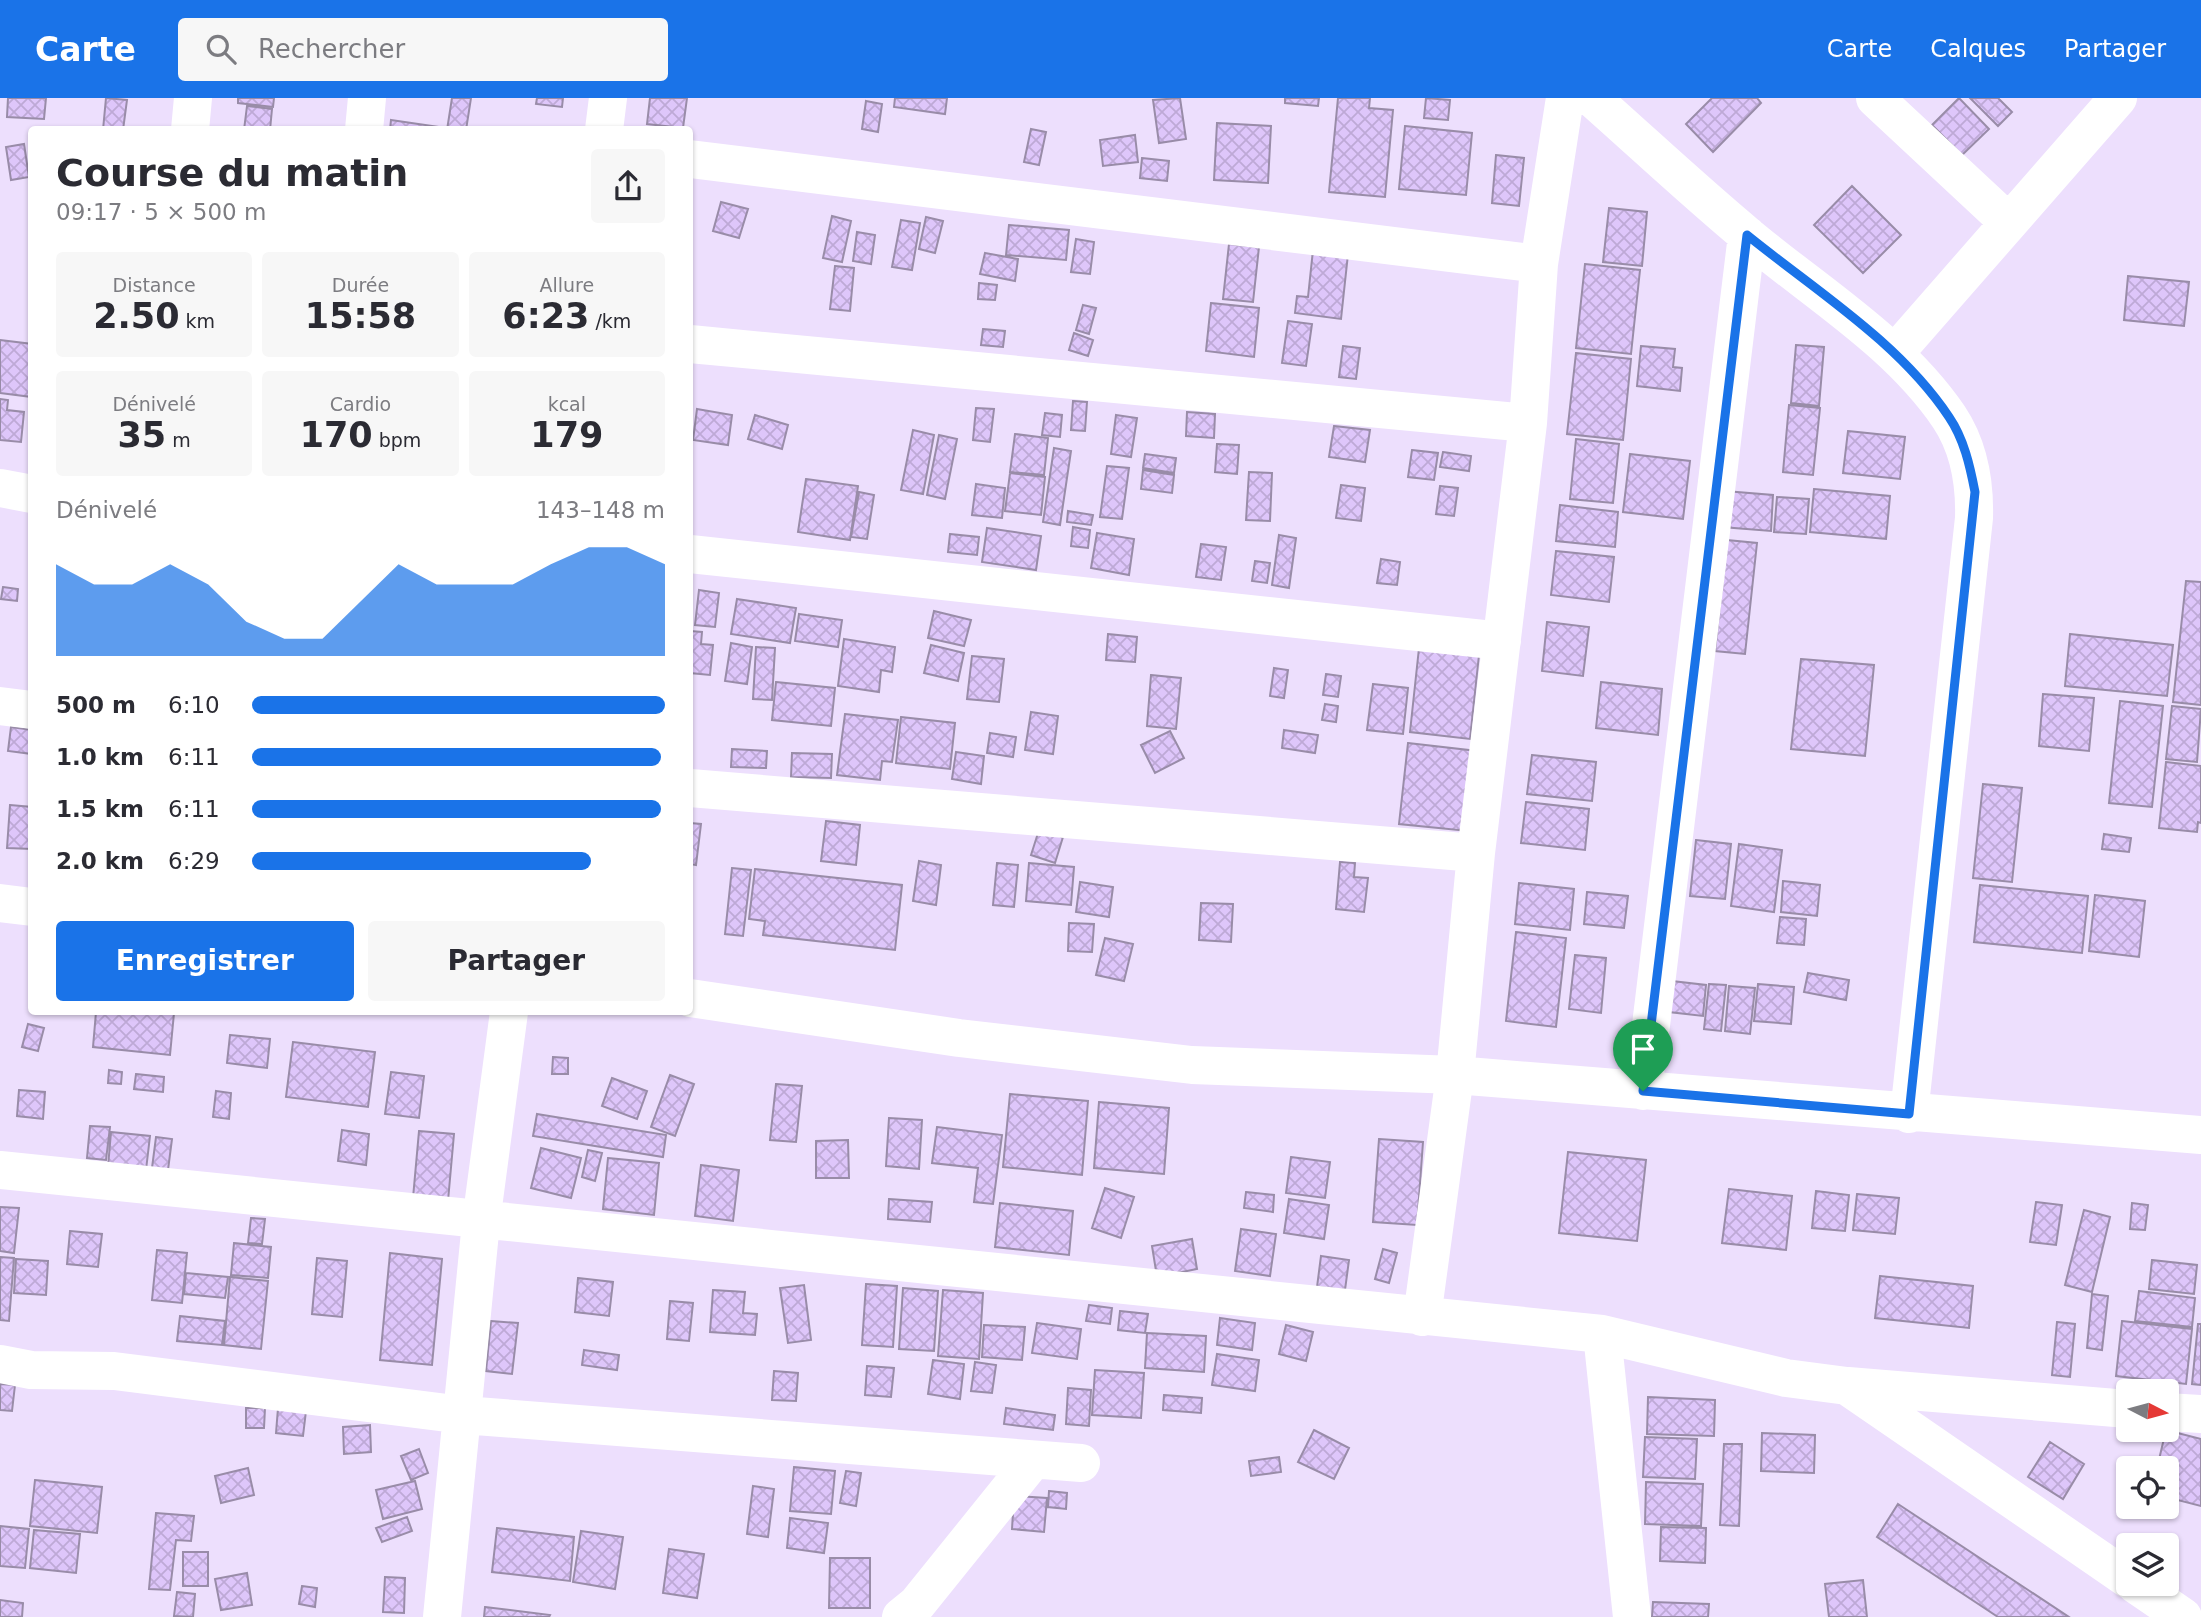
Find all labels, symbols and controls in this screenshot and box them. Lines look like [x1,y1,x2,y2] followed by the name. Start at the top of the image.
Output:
[178,18,668,81] search box
[35,30,136,69] text: Carte
[202,30,240,68] icon: search
[258,34,405,64] text: Rechercher
[1827,35,1892,63] text: Carte
[1930,35,2026,63] text: Calques
[2064,35,2166,63] text: Partager
[591,149,665,223] button: share
[56,151,408,195] text: Course du matin
[56,199,266,225] text: 09:17 · 5 × 500 m
[113,274,196,296] text: Distance
[332,274,389,296] text: Durée
[539,274,594,296] text: Allure
[93,296,180,336] text: 2.50
[305,296,416,336] text: 15:58
[502,296,589,336] text: 6:23
[180,310,215,332] text: km
[589,310,631,332] text: /km
[112,393,196,415] text: Dénivelé
[330,393,391,415] text: Cardio
[548,393,586,415] text: kcal
[118,415,166,455] text: 35
[300,415,373,455] text: 170
[530,415,603,455] text: 179
[166,429,191,451] text: m
[373,429,421,451] text: bpm
[56,497,157,523] text: Dénivelé
[536,497,665,523] text: 143–148 m
[56,692,136,718] text: 500 m
[168,692,220,718] text: 6:10
[56,744,144,770] text: 1.0 km
[168,744,220,770] text: 6:11
[56,796,144,822] text: 1.5 km
[168,796,220,822] text: 6:11
[56,848,144,874] text: 2.0 km
[168,848,220,874] text: 6:29
[56,921,354,1001] button: Enregistrer
[368,921,665,1001] button: Partager
[1613,1019,1673,1091] pin
[1624,1030,1662,1068] icon: arrive
[2116,1379,2179,1442] north arrow
[2116,1379,2179,1596] map controls
[2116,1456,2179,1519] button: locate
[2116,1533,2179,1596] button: layers

